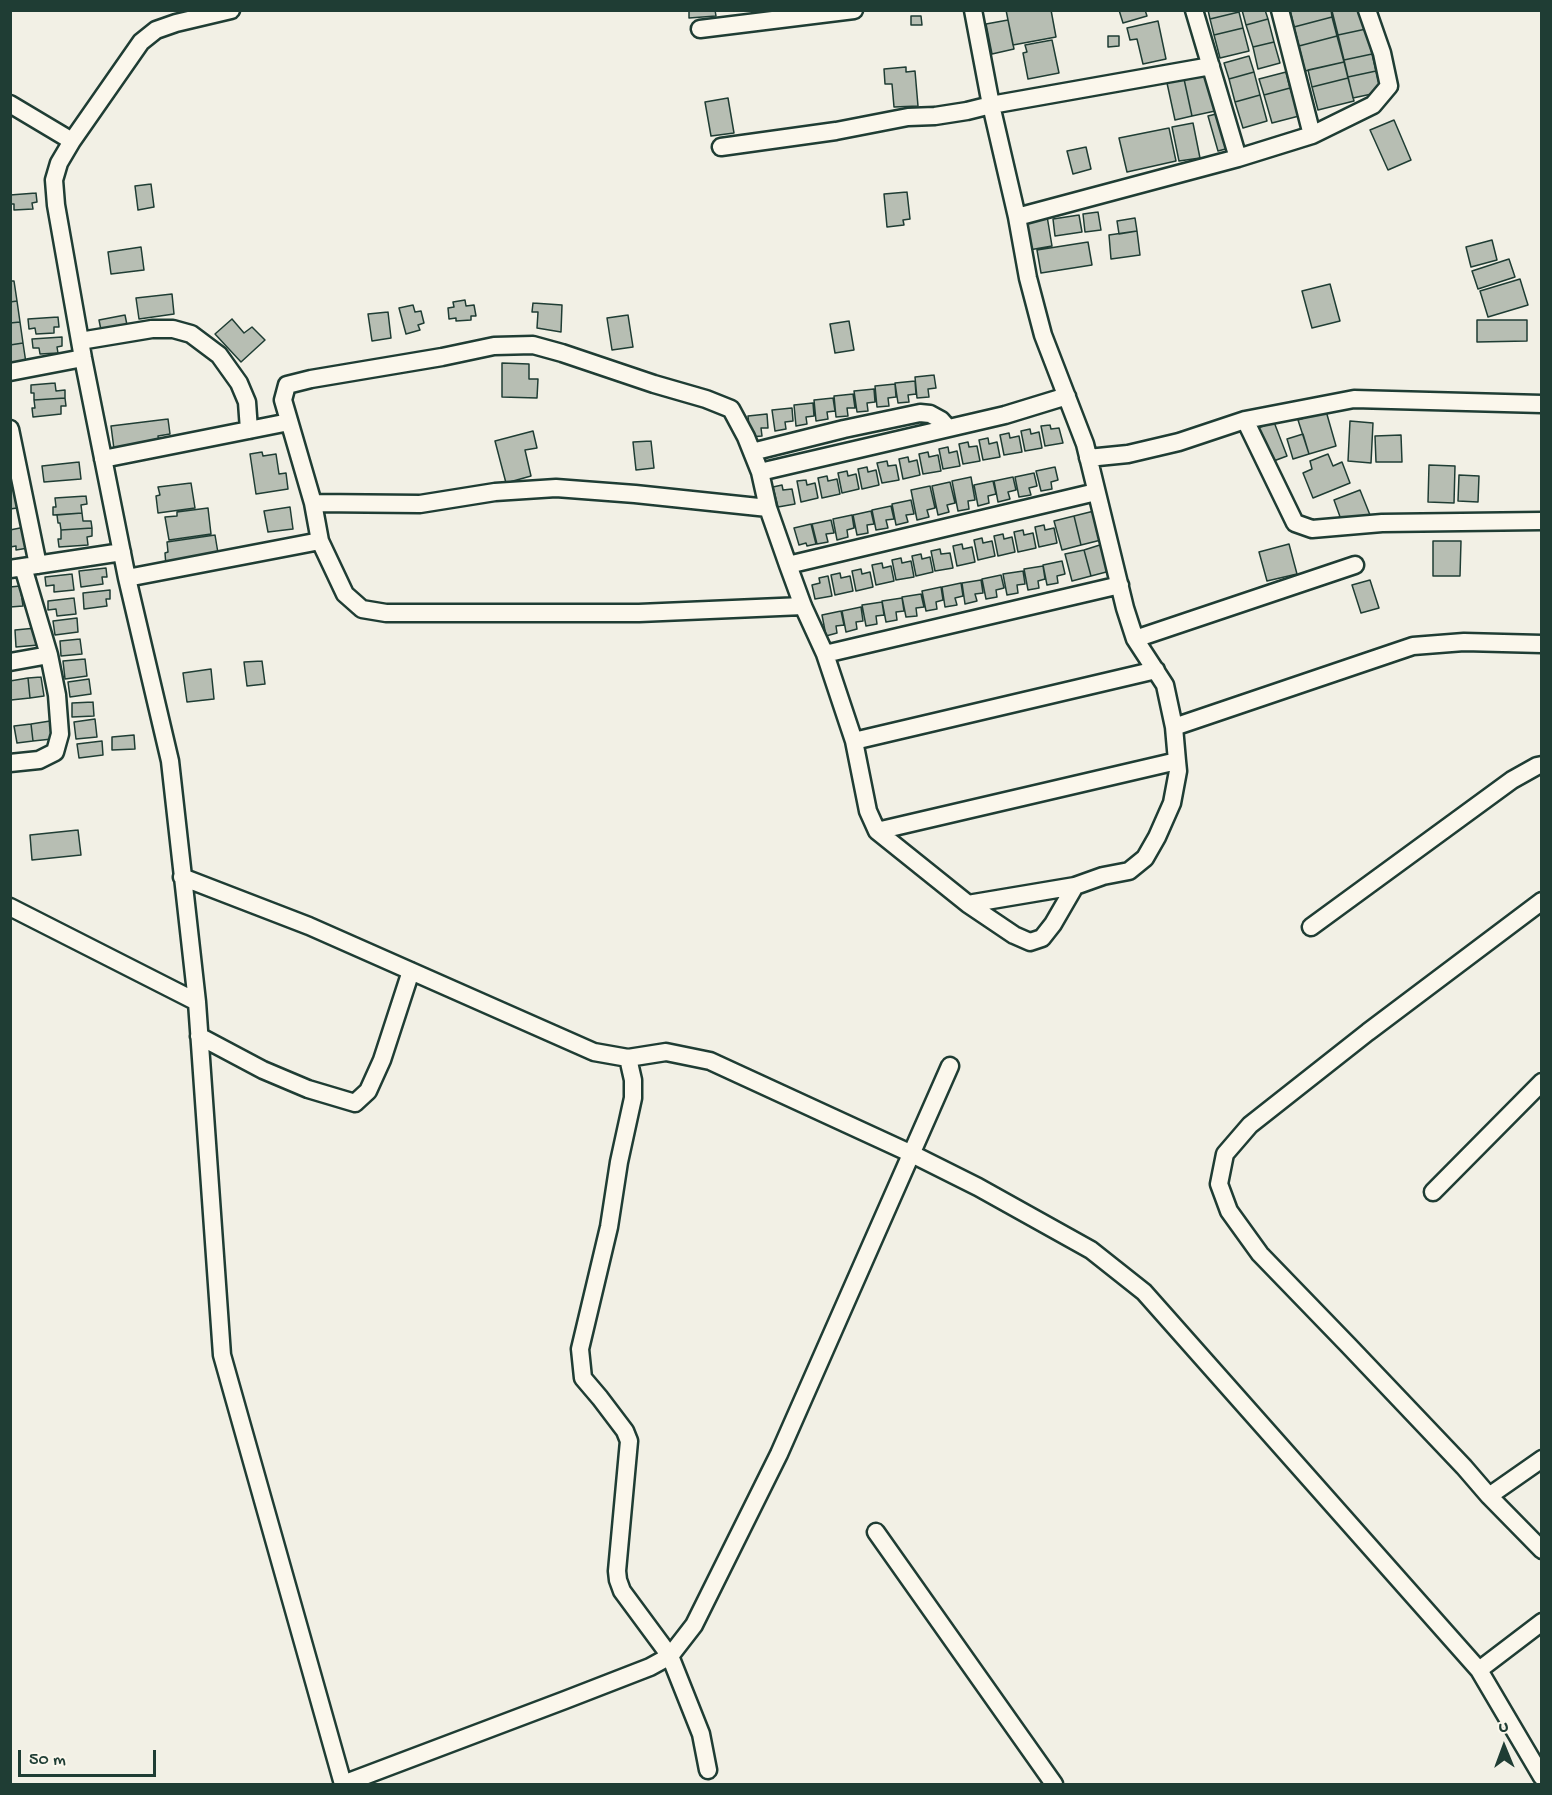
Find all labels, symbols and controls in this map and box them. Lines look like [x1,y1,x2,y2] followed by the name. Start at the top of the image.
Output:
[1474,1717,1534,1777] north arrow
[1499,1719,1508,1738] text: U
[21,1738,159,1776] scale bar
[29,1750,66,1771] text: 50 m

